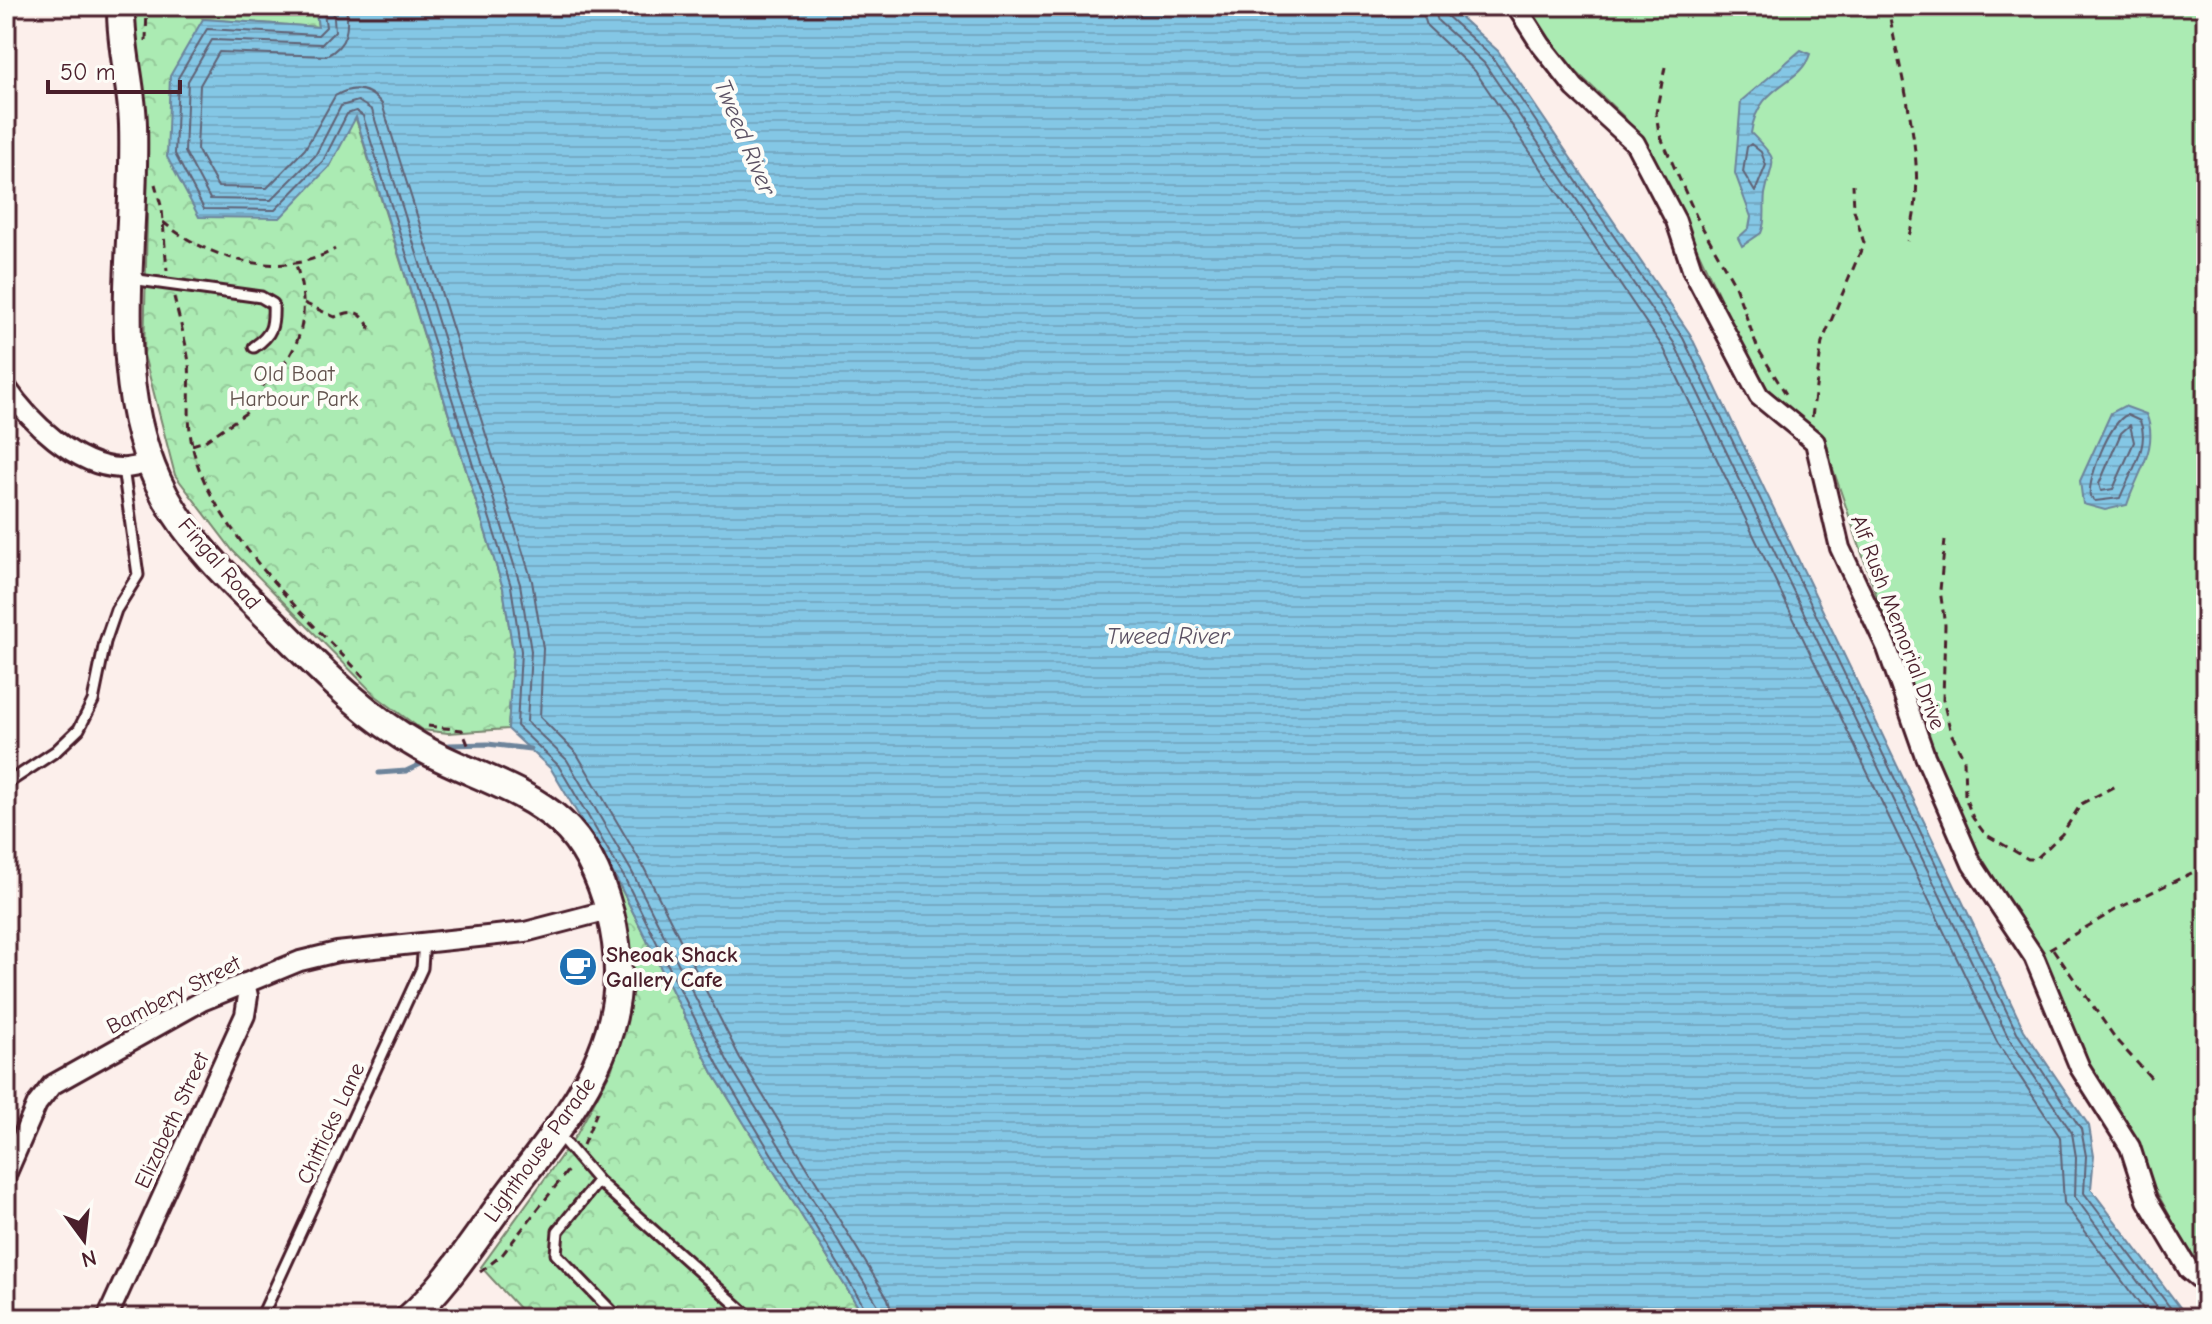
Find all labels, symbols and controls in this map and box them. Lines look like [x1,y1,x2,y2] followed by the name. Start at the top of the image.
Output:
[48,44,180,94] scale bar
[60,58,116,86] text: 50 m
[708,75,782,200] water label: Tweed River
[230,361,359,412] park label: Old Boat Harbour Park
[1845,511,1951,733] street label: Alf Rush Memorial Drive
[173,513,266,615] street label: Fingal Road
[1107,622,1231,650] water label: Tweed River
[606,942,738,993] place label: Sheoak Shack Gallery Cafe
[557,946,599,988] cafe icon: Sheoak Shack Gallery Cafe
[102,950,245,1040] street label: Bambery Street
[129,1048,215,1192] street label: Elizabeth Street
[291,1059,370,1188] street label: Chitticks Lane
[478,1072,601,1227] street label: Lighthouse Parade
[44,1200,124,1280] north arrow
[79,1244,99,1273] text: N

